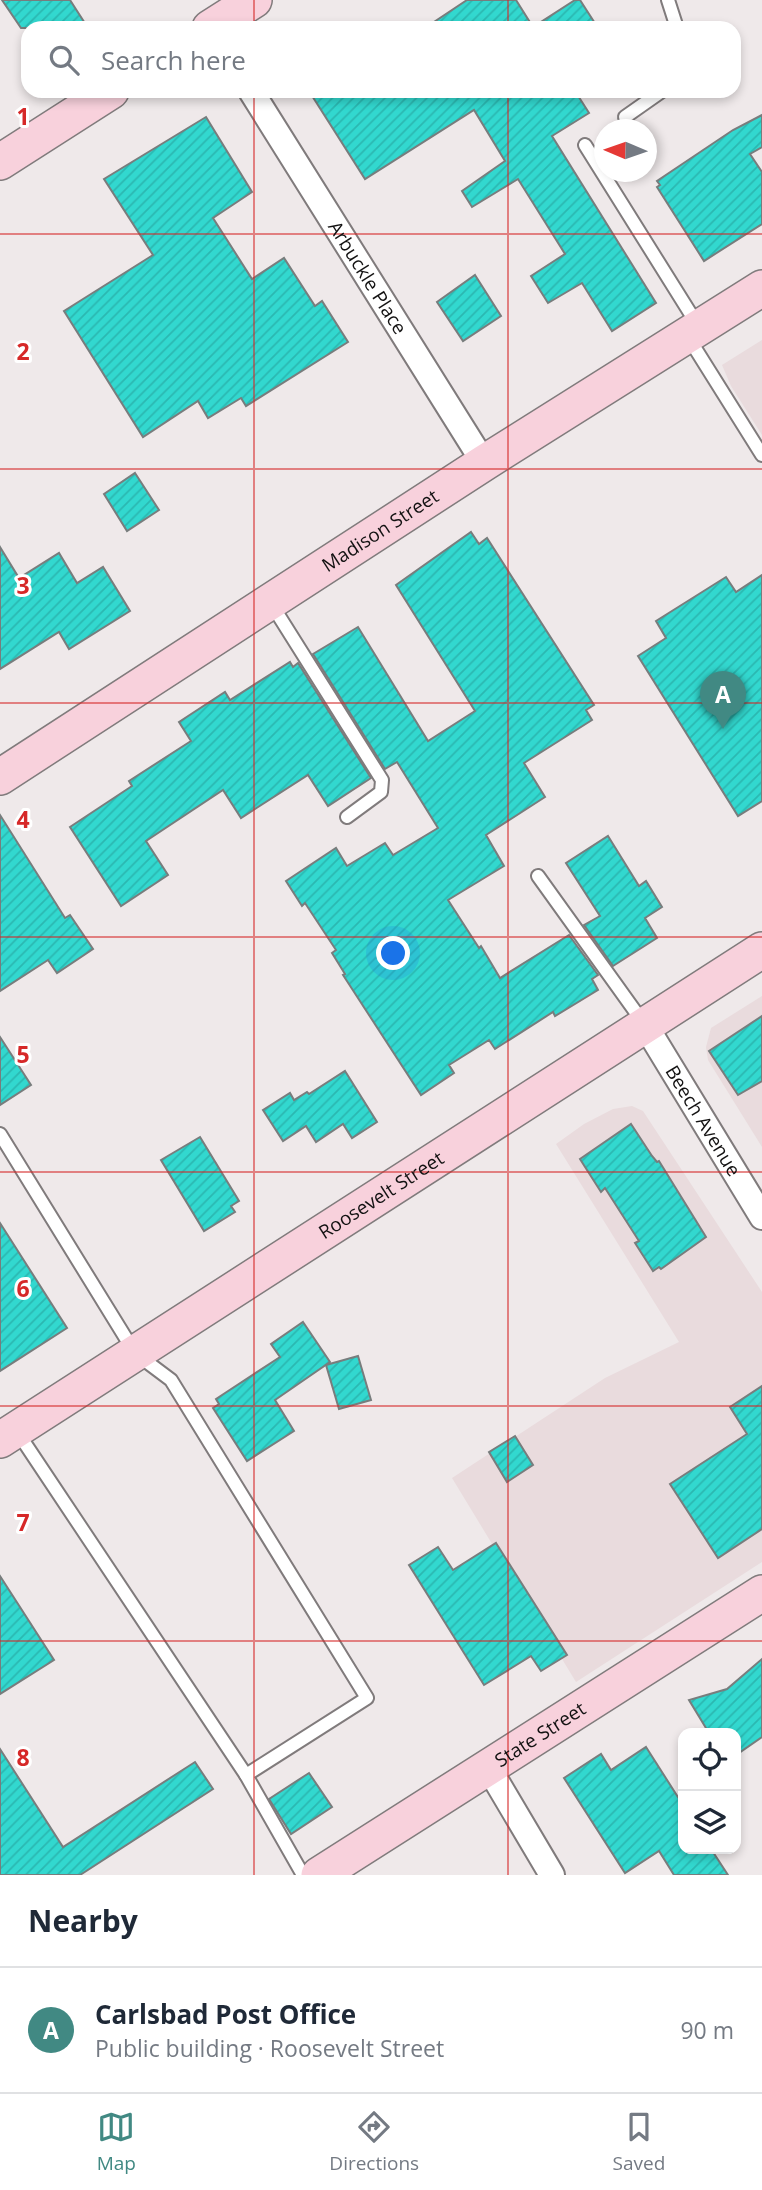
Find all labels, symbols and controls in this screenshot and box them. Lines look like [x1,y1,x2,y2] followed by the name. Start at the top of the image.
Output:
[21,21,741,98] search box
[45,41,83,79] icon: search
[101,42,246,78] text: Search here
[16,100,30,132] text: 1
[594,119,657,182] north arrow
[322,216,413,339] street label: Arbuckle Place
[16,335,30,367] text: 2
[317,483,444,578] street label: Madison Street
[16,569,30,601] text: 3
[700,671,746,729] pin: A
[16,803,30,835] text: 4
[376,936,410,970] your location
[16,1038,30,1070] text: 5
[660,1060,747,1181] street label: Beech Avenue
[313,1145,449,1245] street label: Roosevelt Street
[16,1272,30,1304] text: 6
[16,1506,30,1538] text: 7
[489,1695,591,1773] street label: State Street
[678,1728,741,1854] map controls
[678,1728,741,1791] button: locate
[16,1741,30,1773] text: 8
[678,1791,741,1854] button: layers
[28,1900,138,1941] text: Nearby
[95,1996,356,2032] text: Carlsbad Post Office
[43,2014,59,2046] text: A
[680,2014,734,2046] text: 90 m
[95,2032,444,2064] text: Public building · Roosevelt Street
[97,2108,136,2176] tab: Map
[329,2108,419,2176] tab: Directions
[613,2108,665,2176] tab: Saved

